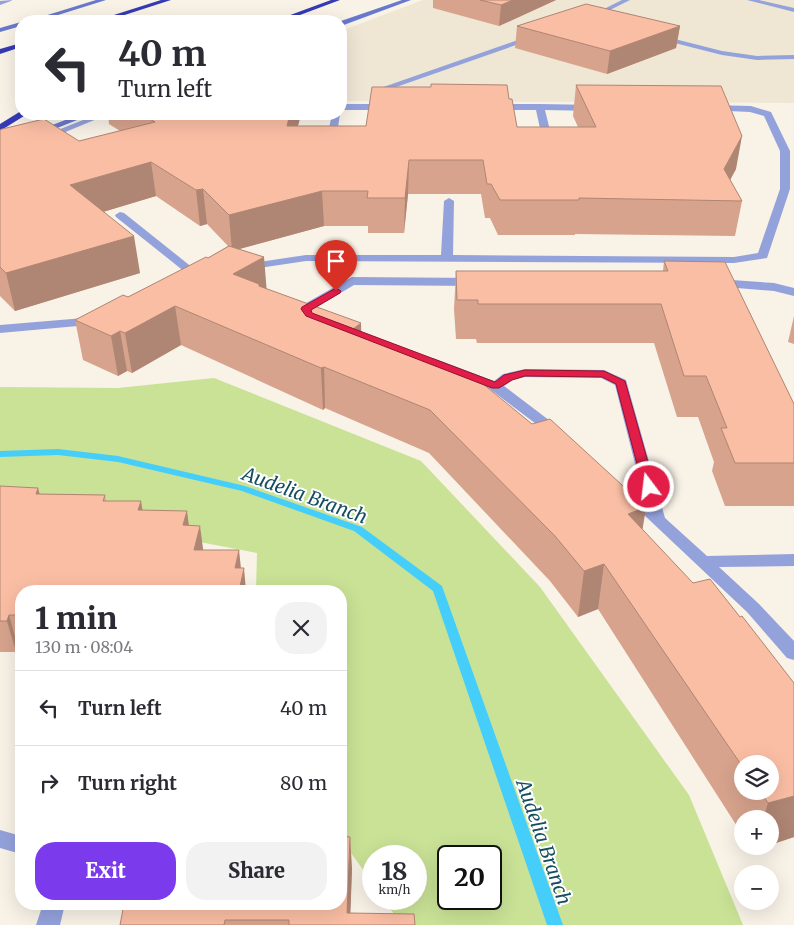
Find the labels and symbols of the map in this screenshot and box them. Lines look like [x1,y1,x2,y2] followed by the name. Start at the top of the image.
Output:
[315,240,357,291] pin
[622,460,674,512] position arrow
[237,461,371,529] water label: Audelia Branch
[511,774,577,908] water label: Audelia Branch
[437,845,502,910] speed limit sign: 20

